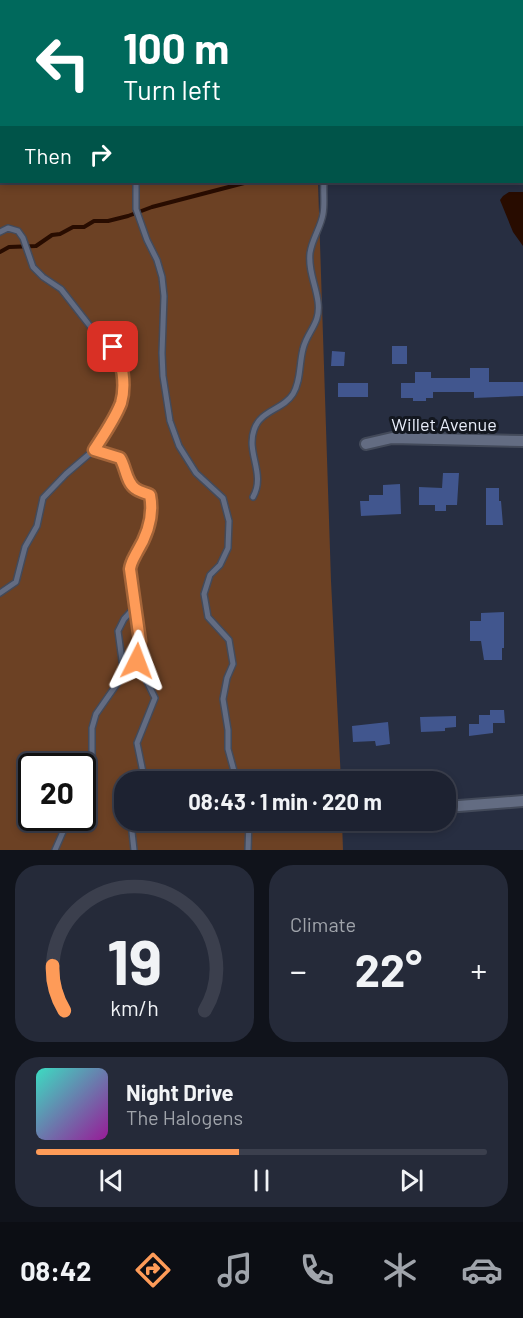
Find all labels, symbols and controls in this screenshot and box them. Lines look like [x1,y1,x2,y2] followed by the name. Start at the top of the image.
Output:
[123,22,229,72] text: 100 m
[24,24,102,102] icon: left
[123,73,221,105] text: Turn left
[84,138,117,171] icon: right
[24,142,72,168] text: Then
[87,321,138,372] pin
[96,330,129,363] icon: arrive
[391,413,497,435] street label: Willet Avenue
[105,629,169,693] position arrow
[18,753,96,831] speed limit sign: 20
[188,788,382,814] text: 08:43 · 1 min · 220 m
[290,912,356,936] text: Climate
[107,923,162,997] text: 19
[355,942,422,996] text: 22°
[290,950,307,990] text: −
[470,950,487,990] text: +
[110,995,159,1020] text: km/h
[126,1079,234,1105] text: Night Drive
[126,1105,243,1129] text: The Halogens
[95,1164,128,1197] icon: previous
[245,1164,278,1197] icon: pause
[395,1164,428,1197] icon: next
[132,1249,174,1291] icon: directions
[214,1249,256,1291] icon: music
[296,1249,338,1291] icon: phone
[379,1249,421,1291] icon: climate
[461,1249,503,1291] icon: car
[20,1254,91,1286] text: 08:42

